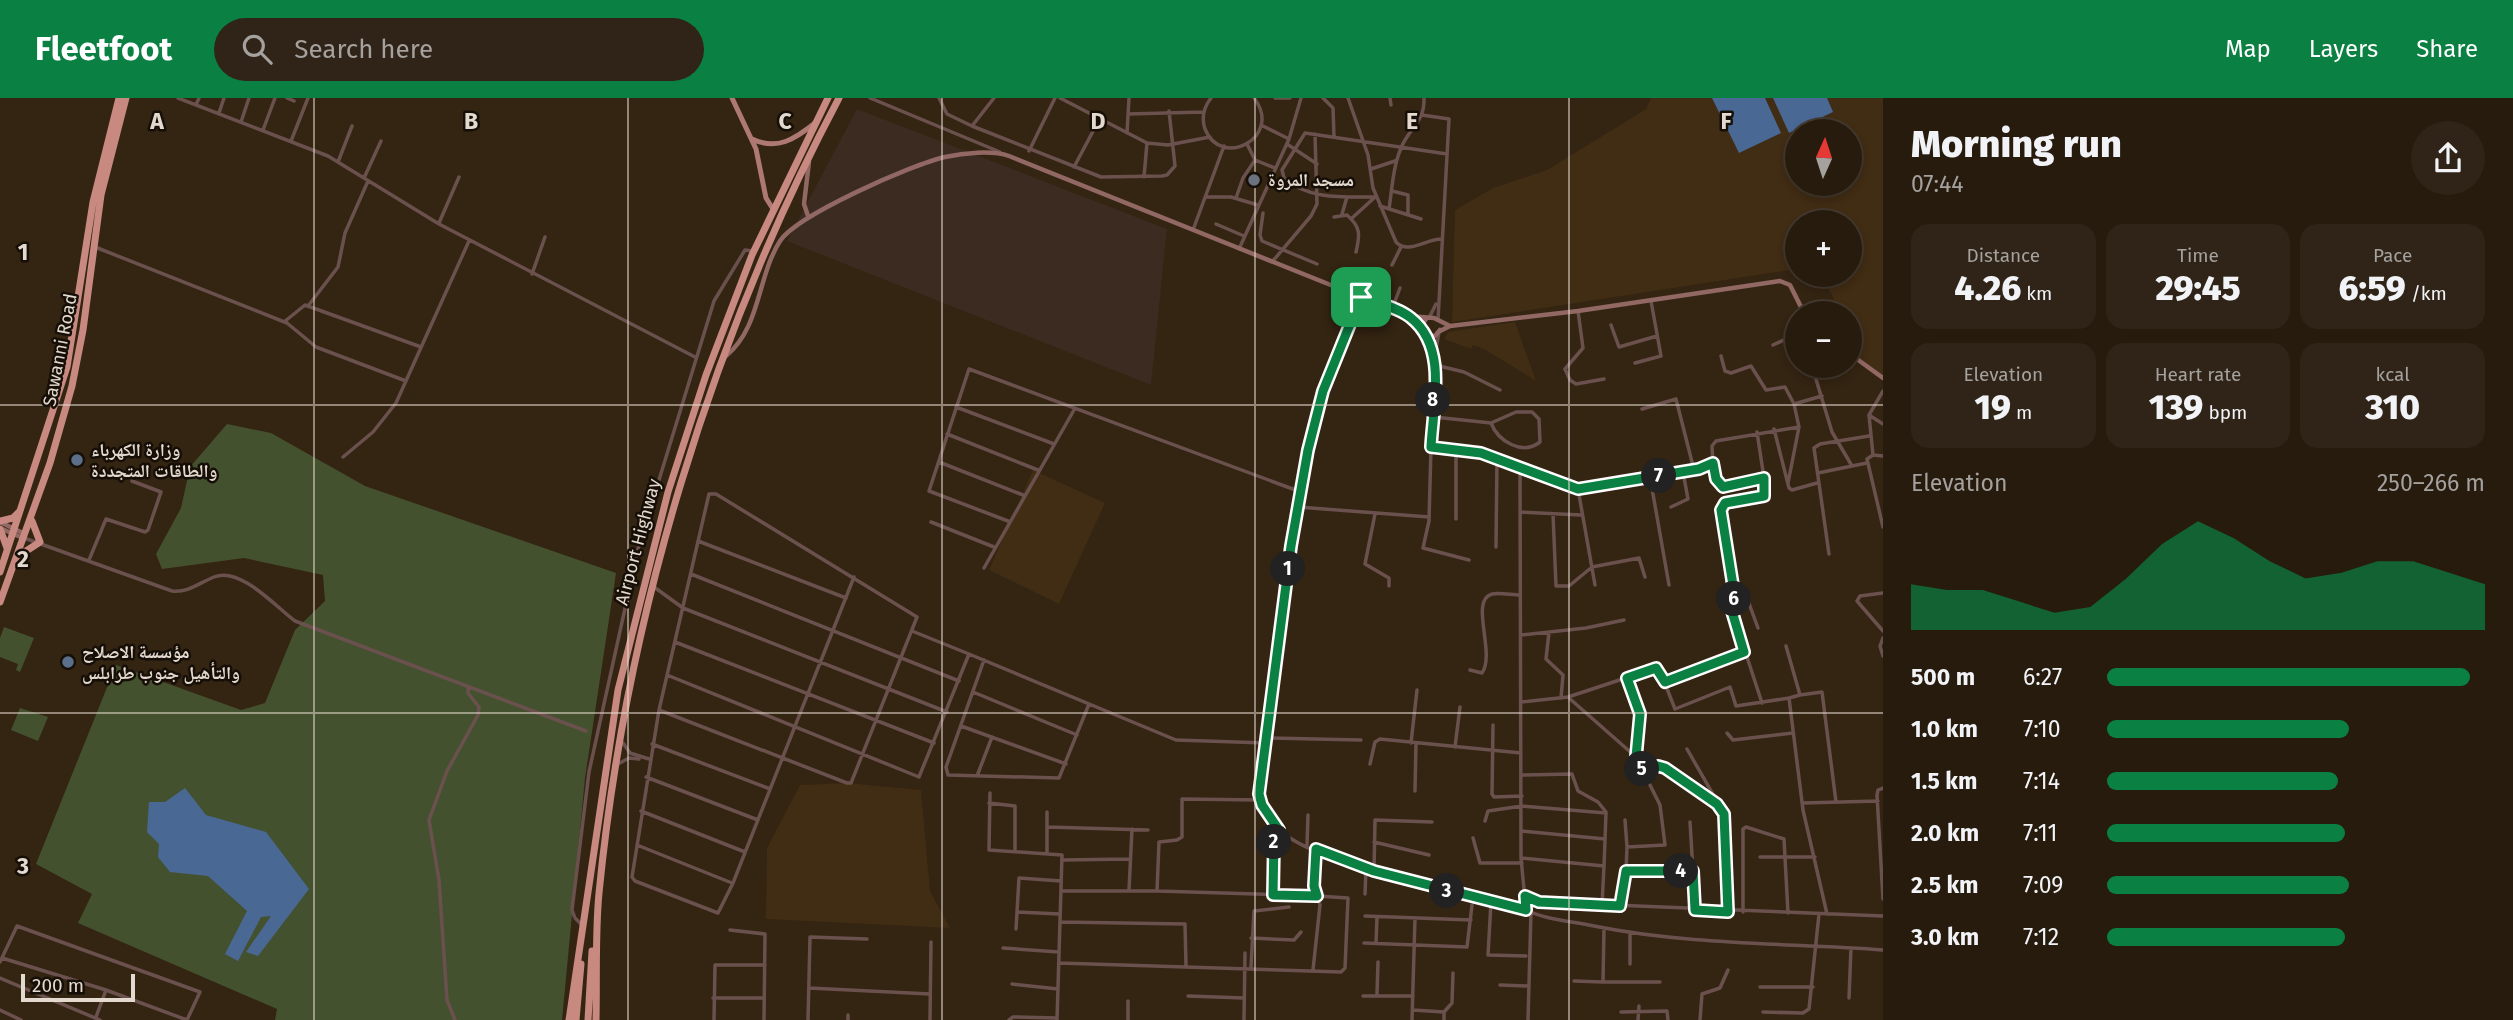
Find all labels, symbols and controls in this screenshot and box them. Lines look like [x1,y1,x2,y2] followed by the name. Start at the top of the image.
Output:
[214,18,704,81] search box
[35,29,172,69] text: Fleetfoot
[238,30,276,68] icon: search
[294,34,433,65] text: Search here
[2225,35,2271,63] text: Map
[2309,35,2378,63] text: Layers
[2416,35,2478,63] text: Share
[149,107,164,135] text: A
[464,107,478,135] text: B
[778,107,792,135] text: C
[1091,107,1106,135] text: D
[1406,107,1418,135] text: E
[1720,107,1732,135] text: F
[1785,119,1862,196] north arrow
[1785,119,1862,378] map controls
[1911,121,2122,167] text: Morning run
[2411,121,2485,195] button: share
[1268,169,1354,191] place label: مسجد المروة
[1911,170,1963,198] text: 07:44
[1246,172,1262,188] marker: مسجد المروة
[1785,210,1862,287] button: +
[18,238,28,266] text: 1
[1966,244,2040,267] text: Distance
[2177,244,2219,267] text: Time
[2373,244,2412,267] text: Pace
[1331,267,1391,327] pin
[1954,267,2021,309] text: 4.26
[2155,267,2241,309] text: 29:45
[2339,267,2406,309] text: 6:59
[1342,278,1380,316] icon: arrive
[2021,282,2052,305] text: km
[2406,282,2447,305] text: /km
[38,292,82,408] street label: Sawanni Road
[1785,301,1862,378] button: −
[1964,363,2043,386] text: Elevation
[2155,363,2241,386] text: Heart rate
[2376,363,2410,386] text: kcal
[1416,382,1450,418] pin: 8
[1974,386,2011,428] text: 19
[2149,386,2203,428] text: 139
[2365,386,2420,428] text: 310
[1427,388,1438,411] text: 8
[2011,401,2032,424] text: m
[2203,401,2247,424] text: bpm
[91,439,218,482] place label: وزارة الكهرباء والطاقات المتجددة
[69,452,85,468] marker: وزارة الكهرباء والطاقات المتجددة
[1642,458,1676,494] pin: 7
[1654,464,1663,487] text: 7
[1911,469,2007,497] text: Elevation
[2377,469,2485,497] text: 250–266 m
[611,476,665,608] street label: Airport Highway
[17,545,29,573] text: 2
[1270,552,1306,587] pin: 1
[1283,557,1292,580] text: 1
[1716,582,1752,616] pin: 6
[1728,587,1739,610] text: 6
[82,641,240,684] place label: مؤسسة الاصلاح والتأهيل جنوب طرابلس
[60,654,76,670] marker: مؤسسة الاصلاح والتأهيل جنوب طرابلس
[1911,663,1975,691] text: 500 m
[2023,663,2062,691] text: 6:27
[1911,715,1978,743] text: 1.0 km
[2023,715,2061,743] text: 7:10
[1624,752,1660,786] pin: 5
[1636,757,1647,780] text: 5
[1911,767,1977,795] text: 1.5 km
[2023,767,2060,795] text: 7:14
[1911,819,1979,847] text: 2.0 km
[2023,819,2057,847] text: 7:11
[1256,824,1292,860] pin: 2
[1269,830,1278,853] text: 2
[16,852,29,880] text: 3
[1664,854,1698,888] pin: 4
[1675,859,1686,882] text: 4
[1911,871,1979,899] text: 2.5 km
[2023,871,2063,899] text: 7:09
[1430,874,1464,908] pin: 3
[1442,879,1451,902] text: 3
[1911,923,1979,951] text: 3.0 km
[2023,923,2059,951] text: 7:12
[21,971,135,1003] scale bar
[32,974,84,997] text: 200 m

